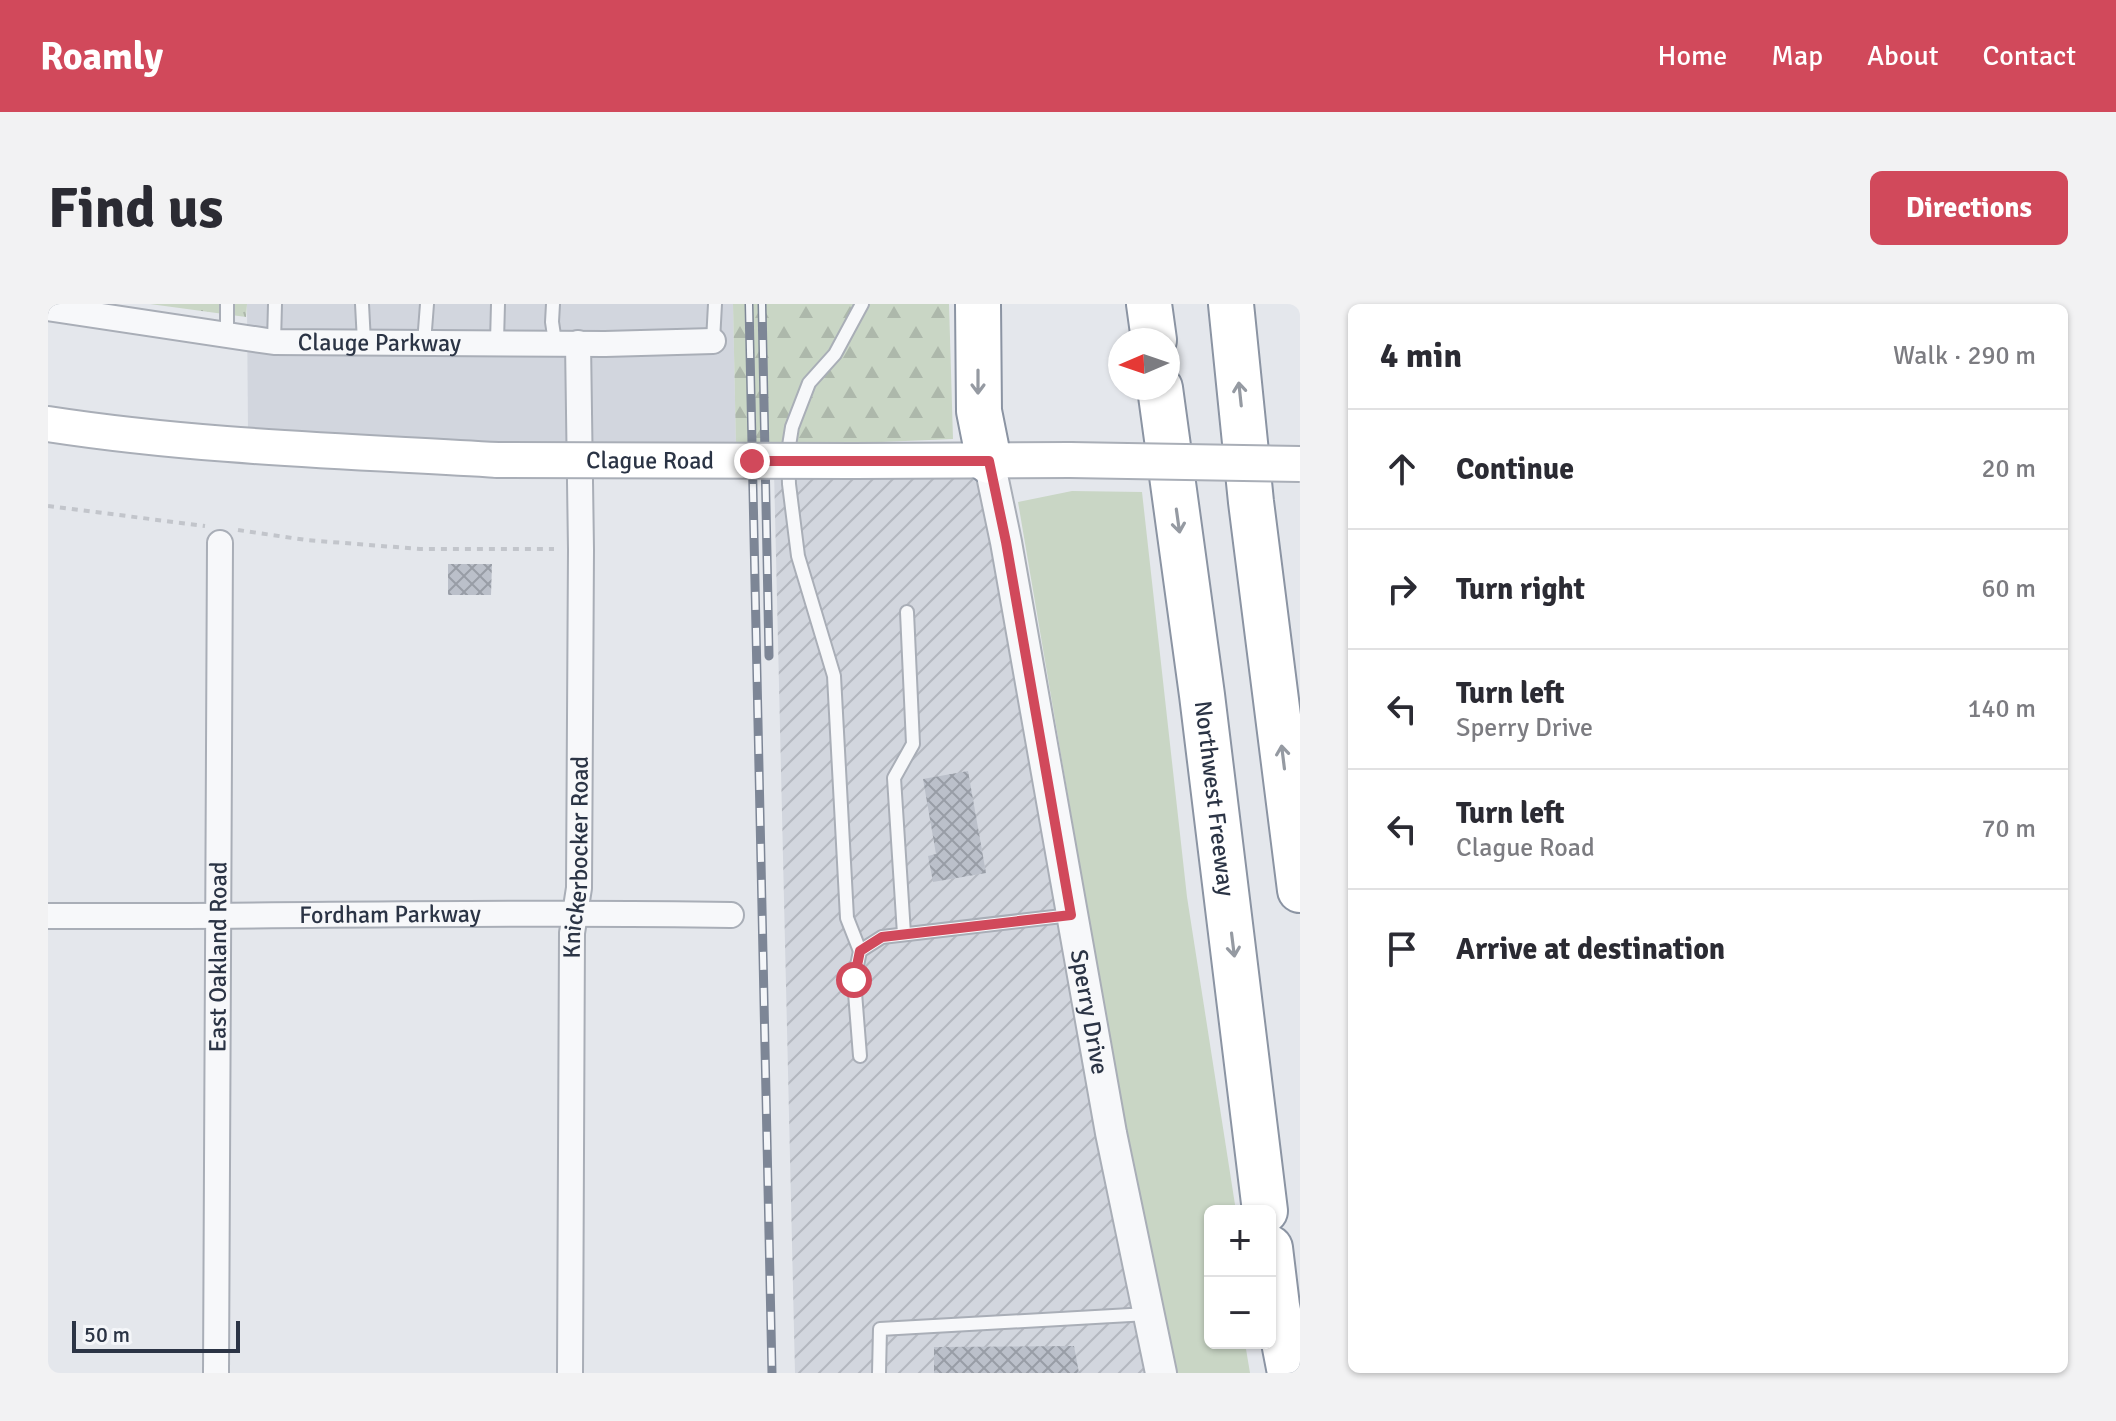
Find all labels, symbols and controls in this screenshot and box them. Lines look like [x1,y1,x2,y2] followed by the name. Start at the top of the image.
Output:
[40,33,163,80] text: Roamly
[1658,39,1727,73] text: Home
[1771,39,1823,73] text: Map
[1867,39,1939,73] text: About
[1983,39,2076,73] text: Contact
[1870,171,2068,245] button: Directions
[48,174,223,243] text: Find us
[298,327,461,358] street label: Clauge Parkway
[1108,328,1180,400] north arrow
[1380,335,1462,377] text: 4 min
[1893,340,2036,372] text: Walk · 290 m
[970,368,986,395] one-way arrow
[1233,381,1248,408] one-way arrow
[734,443,770,479] route end
[586,445,714,476] street label: Clague Road
[1380,447,1424,491] icon: ahead
[1456,451,1574,488] text: Continue
[1981,453,2036,485] text: 20 m
[1171,508,1186,533] one-way arrow
[1380,567,1424,611] icon: right
[1456,571,1585,608] text: Turn right
[1981,573,2036,605] text: 60 m
[1456,675,1565,712] text: Turn left
[1380,687,1424,731] icon: left
[1967,693,2036,725] text: 140 m
[1188,699,1241,898] street label: Northwest Freeway
[1456,712,1593,744] text: Sperry Drive
[1275,745,1290,770] one-way arrow
[557,756,595,959] street label: Knickerbocker Road
[1456,795,1565,832] text: Turn left
[1380,807,1424,851] icon: left
[1981,813,2036,845] text: 70 m
[1456,832,1595,864] text: Clague Road
[203,861,233,1053] street label: East Oakland Road
[299,899,481,930] street label: Fordham Parkway
[1380,927,1424,971] icon: arrive
[1225,931,1240,958] one-way arrow
[1456,931,1725,968] text: Arrive at destination
[1064,947,1115,1077] street label: Sperry Drive
[836,962,872,998] route start
[1204,1205,1276,1349] map controls
[1204,1205,1276,1277] button: +
[1204,1277,1276,1349] button: −
[72,1317,240,1353] scale bar
[84,1321,130,1348] text: 50 m

